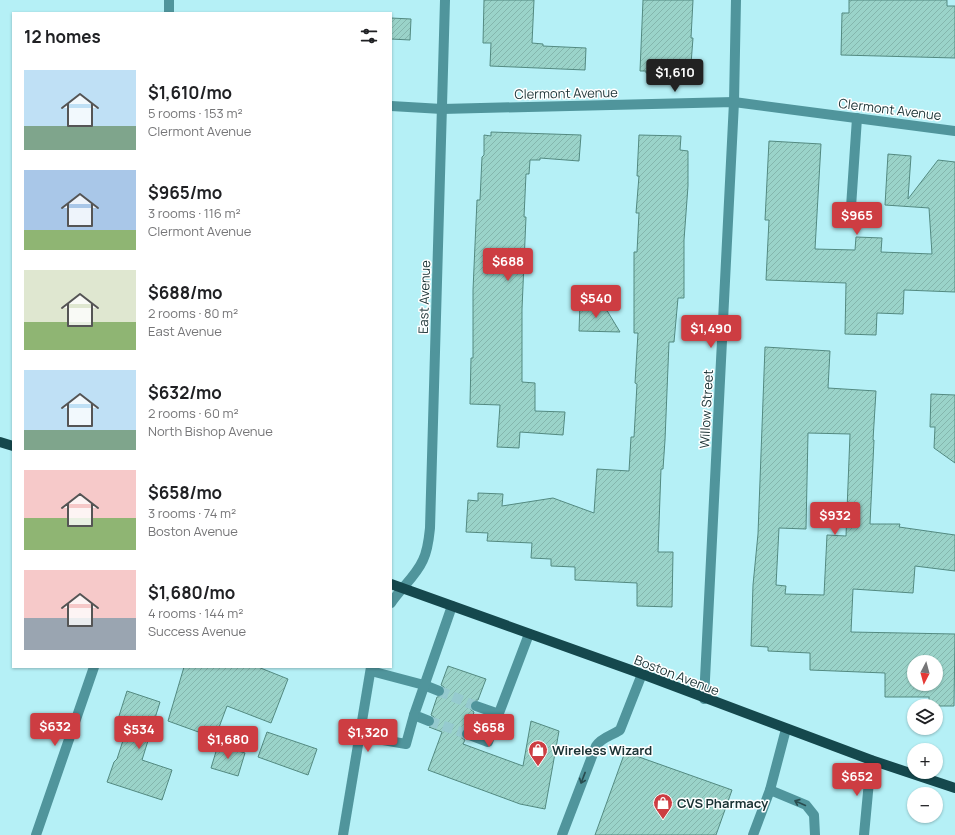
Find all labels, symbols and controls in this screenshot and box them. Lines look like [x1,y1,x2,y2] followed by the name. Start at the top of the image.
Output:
[24,25,101,48] text: 12 homes
[358,25,380,47] icon: filters
[642,59,708,93] pin: $1,610
[655,63,695,81] text: $1,610
[148,81,232,104] text: $1,610/mo
[514,83,618,103] street label: Clermont Avenue
[56,86,104,134] icon: home
[838,94,943,124] street label: Clermont Avenue
[148,104,243,122] text: 5 rooms · 153 m²
[148,122,251,140] text: Clermont Avenue
[148,181,222,204] text: $965/mo
[56,186,104,234] icon: home
[833,202,881,236] pin: $965
[148,204,241,222] text: 3 rooms · 116 m²
[841,206,873,224] text: $965
[148,222,251,240] text: Clermont Avenue
[484,248,532,282] pin: $688
[492,252,524,270] text: $688
[414,259,434,334] street label: East Avenue
[148,281,223,304] text: $688/mo
[572,285,620,319] pin: $540
[56,286,104,334] icon: home
[580,289,612,307] text: $540
[148,304,238,322] text: 2 rooms · 80 m²
[678,315,744,349] pin: $1,490
[690,319,732,337] text: $1,490
[148,322,222,340] text: East Avenue
[695,369,717,449] street label: Willow Street
[148,381,222,404] text: $632/mo
[56,386,104,434] icon: home
[148,404,239,422] text: 2 rooms · 60 m²
[148,422,273,440] text: North Bishop Avenue
[148,481,222,504] text: $658/mo
[56,486,104,534] icon: home
[811,502,859,536] pin: $932
[148,504,236,522] text: 3 rooms · 74 m²
[819,506,851,524] text: $932
[148,522,238,540] text: Boston Avenue
[148,581,235,604] text: $1,680/mo
[56,586,104,634] icon: home
[148,604,244,622] text: 4 rooms · 144 m²
[148,622,246,640] text: Success Avenue
[632,650,723,700] street label: Boston Avenue
[907,655,943,691] north arrow
[907,655,943,823] map controls
[907,699,943,735] button: layers
[31,713,79,747] pin: $632
[465,714,513,748] pin: $658
[115,716,163,750] pin: $534
[39,717,71,735] text: $632
[473,718,505,736] text: $658
[335,719,401,753] pin: $1,320
[123,720,155,738] text: $534
[347,723,389,741] text: $1,320
[195,726,261,760] pin: $1,680
[207,730,249,748] text: $1,680
[527,739,549,767] shop icon: Wireless Wizard
[552,741,652,759] place label: Wireless Wizard
[907,743,943,779] button: +
[833,763,881,797] pin: $652
[841,767,873,785] text: $652
[579,772,587,784] one-way arrow
[907,787,943,823] button: −
[652,792,674,820] shop icon: CVS Pharmacy
[677,794,769,812] place label: CVS Pharmacy
[795,798,807,806] one-way arrow

